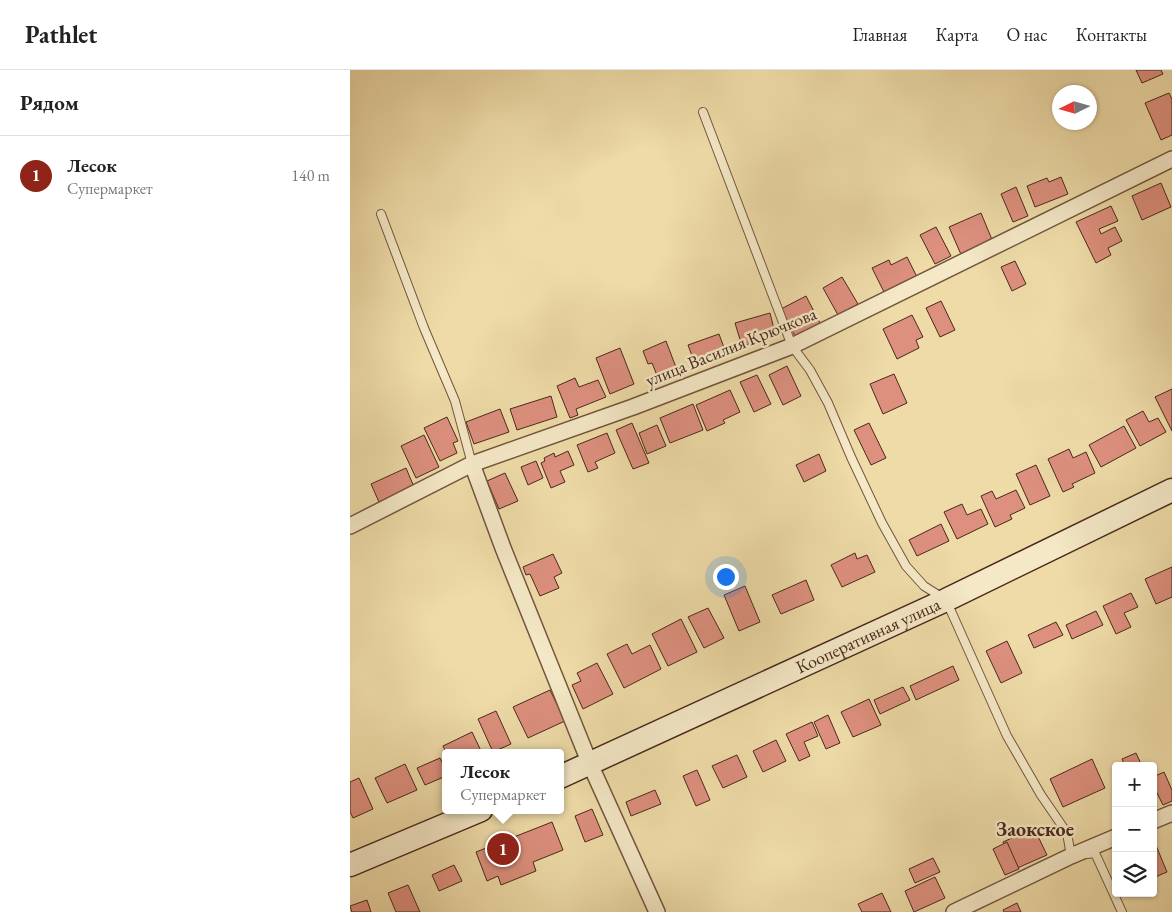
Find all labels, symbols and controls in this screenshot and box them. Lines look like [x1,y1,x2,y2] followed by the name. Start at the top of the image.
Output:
[25,19,97,50] text: Pathlet
[853,23,907,46] text: Главная
[935,23,978,46] text: Карта
[1006,23,1048,46] text: О нас
[1076,23,1147,46] text: Контакты
[1052,85,1097,130] north arrow
[20,89,79,116] text: Рядом
[67,153,117,178] text: Лесок
[32,165,40,186] text: 1
[291,165,330,186] text: 140 m
[67,178,153,199] text: Супермаркет
[642,301,821,391] street label: улица Василия Крючкова
[713,564,739,590] your location
[792,592,945,678] street label: Кооперативная улица
[442,749,564,814] popup
[460,759,510,784] text: Лесок
[1112,762,1157,897] map controls
[1112,762,1157,807] button: +
[460,784,546,805] text: Супермаркет
[1112,807,1157,852] button: −
[996,816,1074,842] district label: Заокское
[487,830,519,868] pin: 1
[1112,852,1157,897] button: layers

